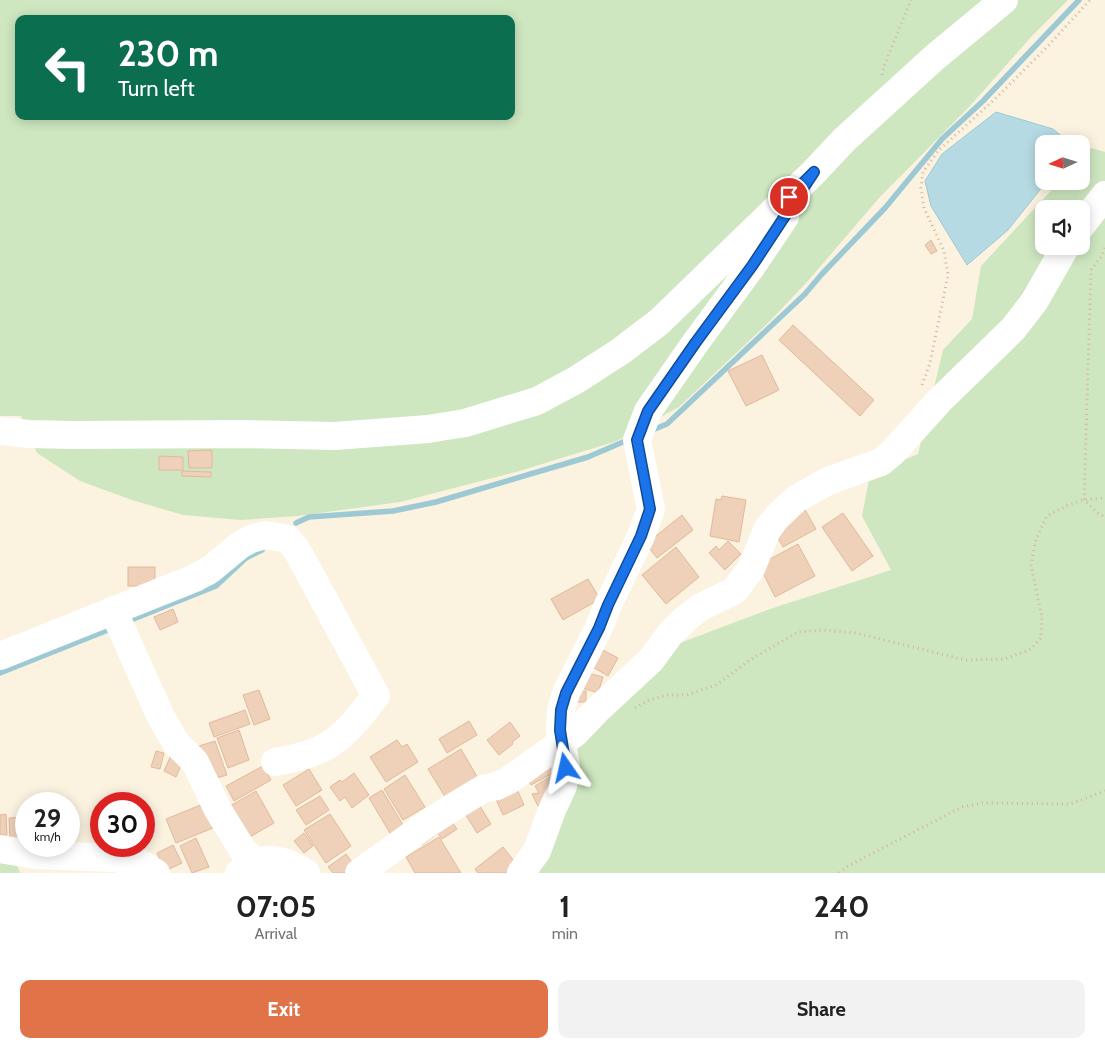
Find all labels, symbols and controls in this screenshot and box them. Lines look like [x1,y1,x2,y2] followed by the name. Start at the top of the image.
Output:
[118,32,218,75] text: 230 m
[35,35,100,100] icon: left
[118,75,195,102] text: Turn left
[1035,135,1090,190] north arrow
[1035,135,1090,255] map controls
[768,176,810,218] pin
[775,183,803,211] icon: arrive
[1035,200,1090,255] button: sound
[539,741,591,793] position arrow
[90,792,155,857] speed limit sign: 30
[34,803,61,833] text: 29
[34,829,61,844] text: km/h
[236,888,316,925] text: 07:05
[559,888,570,925] text: 1
[814,888,869,925] text: 240
[255,924,297,943] text: Arrival
[552,924,578,943] text: min
[835,924,849,943] text: m
[20,980,548,1038] button: Exit
[558,980,1085,1038] button: Share

